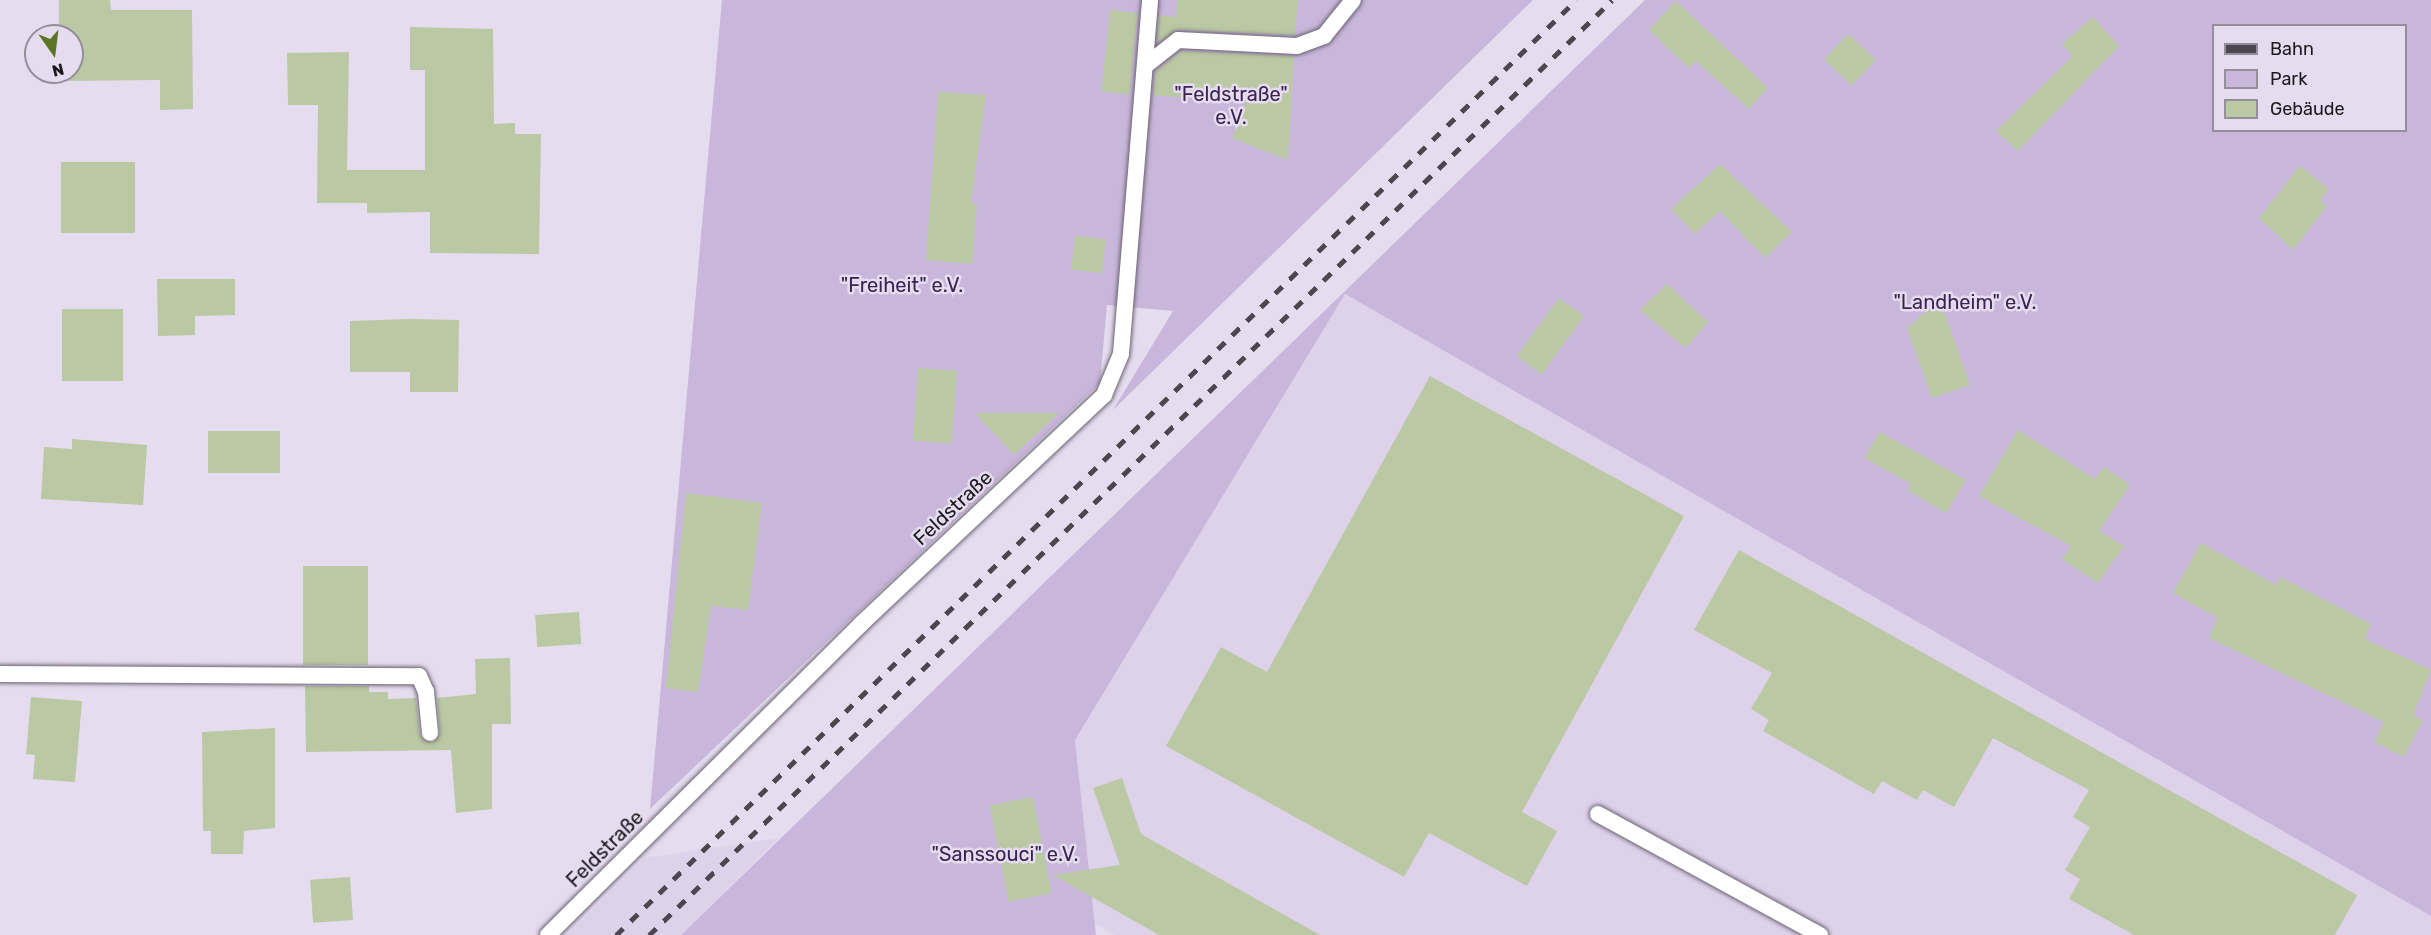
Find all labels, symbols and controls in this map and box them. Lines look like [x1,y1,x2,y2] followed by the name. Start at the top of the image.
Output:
[24,24,84,84] north arrow
[2212,24,2407,132] legend
[2270,38,2314,60] text: Bahn
[50,59,66,81] text: N
[2270,68,2307,90] text: Park
[1174,83,1288,130] park label: "Feldstraße" e.V.
[2270,98,2345,120] text: Gebäude
[841,273,963,297] park label: "Freiheit" e.V.
[1893,290,2037,314] park label: "Landheim" e.V.
[909,466,997,550] street label: Feldstraße
[562,806,648,892] street label: Feldstraße
[932,842,1078,866] park label: "Sanssouci" e.V.

